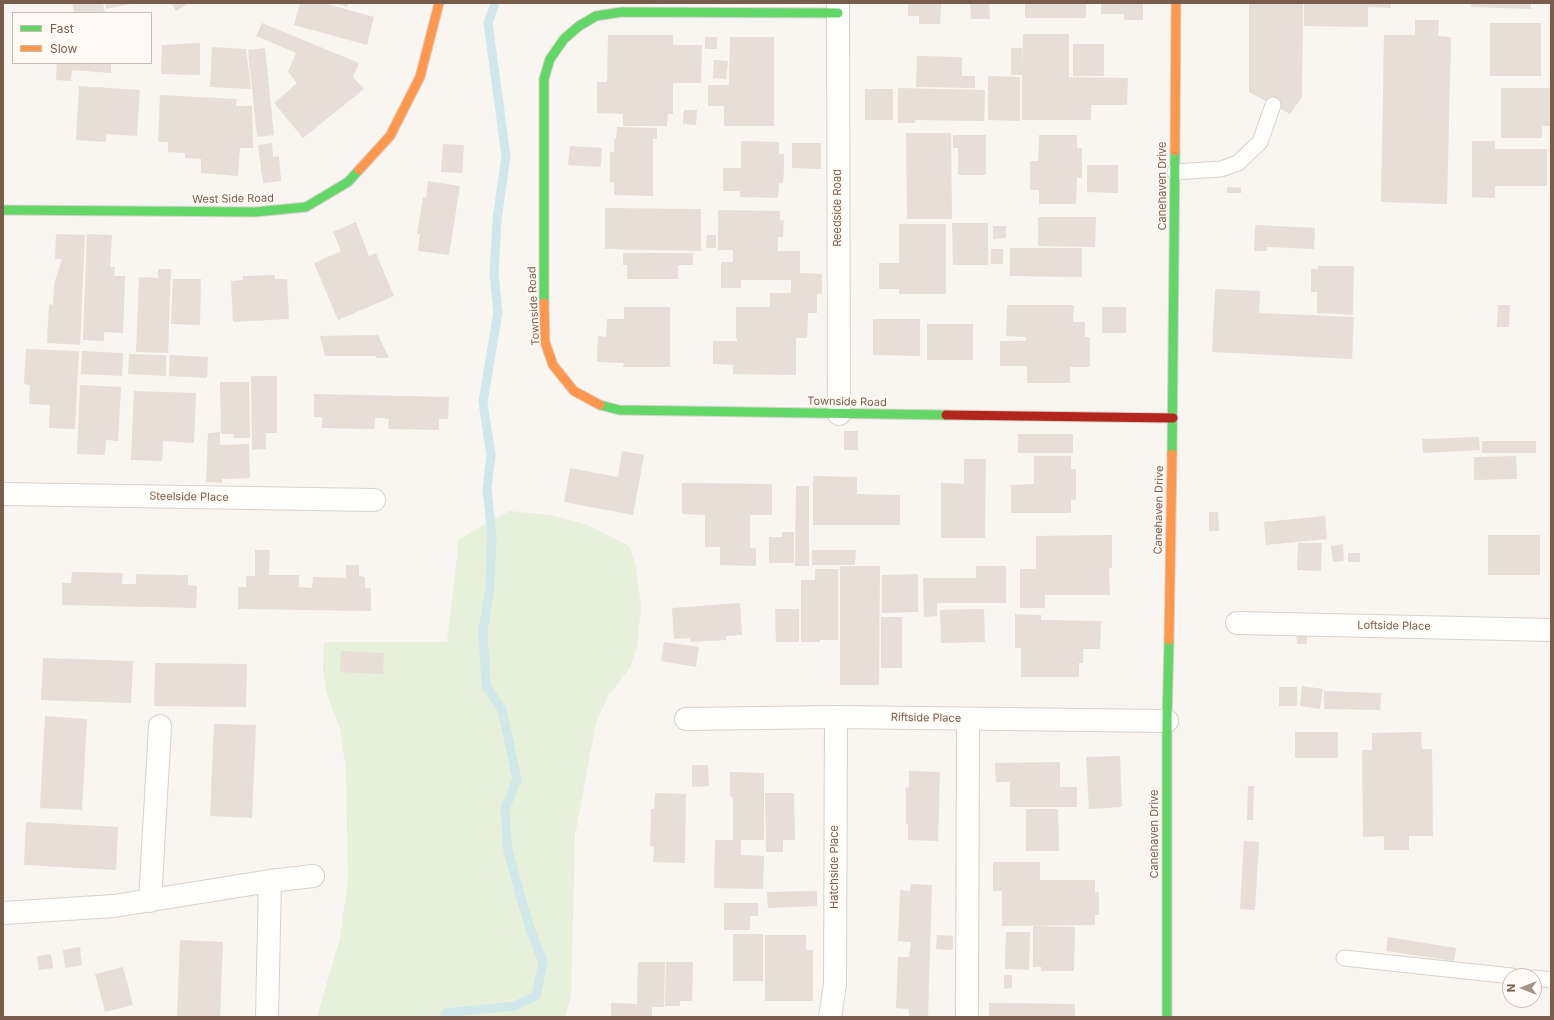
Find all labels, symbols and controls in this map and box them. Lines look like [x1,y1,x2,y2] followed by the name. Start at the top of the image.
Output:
[12,12,152,64] legend
[50,21,74,36] text: Fast
[50,41,77,56] text: Slow
[1156,142,1170,230] street label: Canehaven Drive
[831,169,845,247] street label: Reedside Road
[192,192,274,206] street label: West Side Road
[525,266,543,346] street label: Townside Road
[807,395,887,409] street label: Townside Road
[1152,465,1166,555] street label: Canehaven Drive
[149,490,229,504] street label: Steelside Place
[1357,619,1431,633] street label: Loftside Place
[891,711,961,725] street label: Riftside Place
[1148,790,1162,878] street label: Canehaven Drive
[828,825,842,909] street label: Hatchside Place
[1502,968,1542,1008] north arrow
[1504,984,1518,992] text: N

